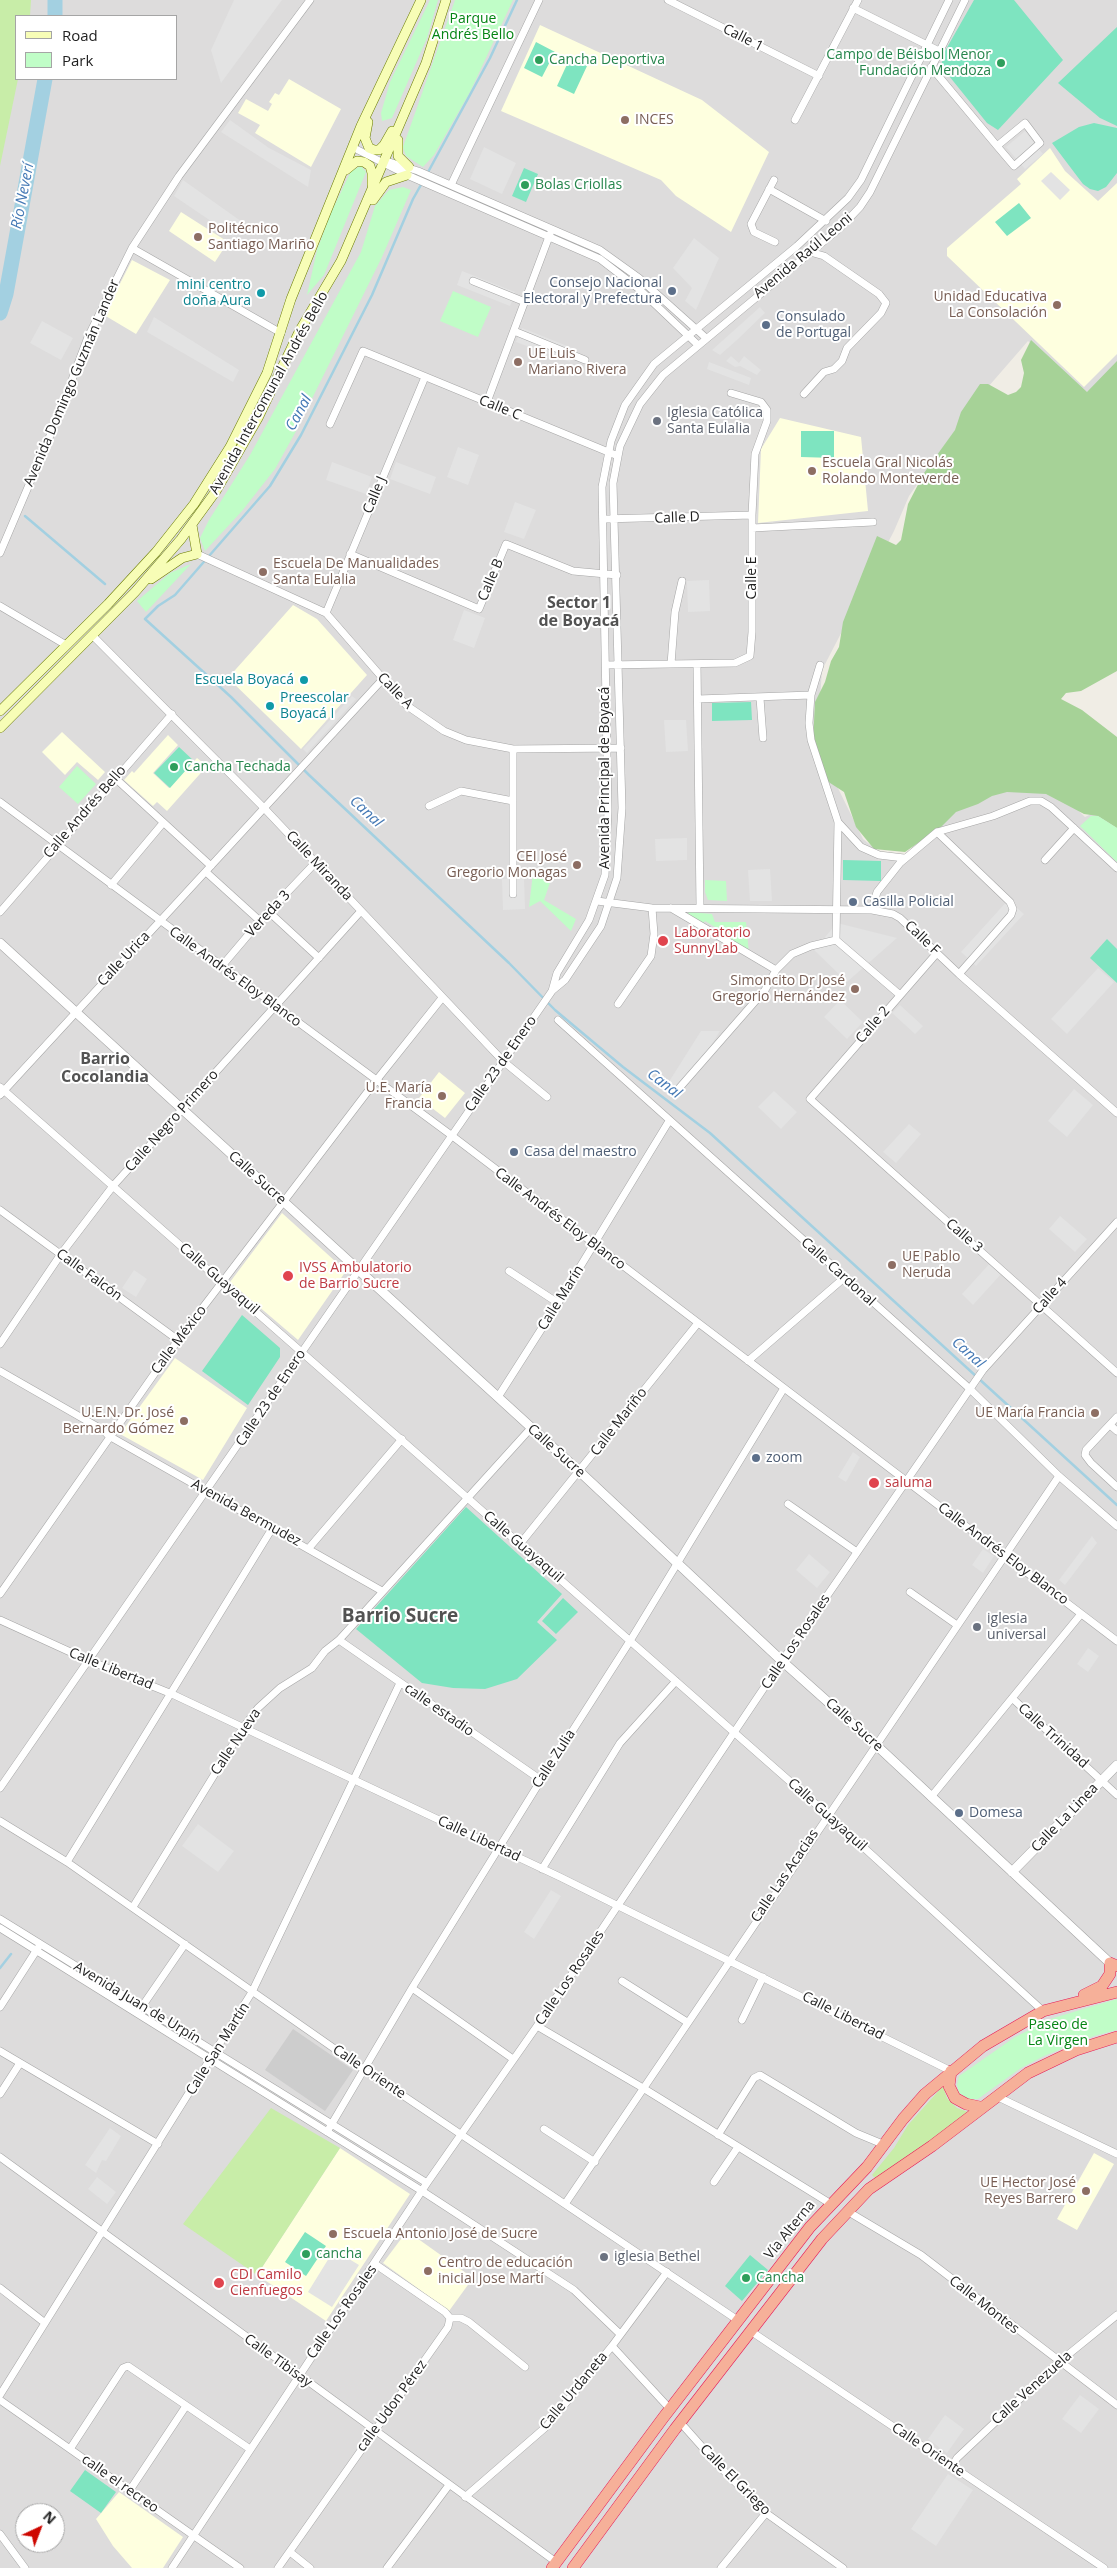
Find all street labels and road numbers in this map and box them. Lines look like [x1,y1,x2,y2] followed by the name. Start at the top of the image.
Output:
[720,21,766,55] street label: Calle 1
[750,210,856,302] street label: Avenida Raúl Leoni
[21,277,123,489] street label: Avenida Domingo Guzmán Lander
[206,289,332,497] street label: Avenida Intercomunal Andrés Bello
[476,392,524,424] street label: Calle C
[360,474,390,516] street label: Calle J
[654,509,700,527] street label: Calle D
[475,556,507,604] street label: Calle B
[744,557,760,599] street label: Calle E
[374,669,416,713] street label: Calle A
[597,687,613,869] street label: Avenida Principal de Boyacá
[40,762,130,862] street label: Calle Andrés Bello
[282,827,356,905] street label: Calle Miranda
[242,887,294,941] street label: Vereda 3
[901,917,943,959] street label: Calle F
[166,923,304,1031] street label: Calle Andrés Eloy Blanco
[94,928,154,990] street label: Calle Urica
[852,1003,894,1047] street label: Calle 2
[462,1013,540,1115] street label: Calle 23 de Enero
[122,1066,222,1176] street label: Calle Negro Primero
[225,1148,289,1208] street label: Calle Sucre
[491,1164,629,1274] street label: Calle Andrés Eloy Blanco
[942,1215,986,1257] street label: Calle 3
[797,1234,879,1310] street label: Calle Cardonal
[175,1240,263,1318] street label: Calle Guayaquil
[53,1245,125,1305] street label: Calle Falcón
[534,1262,588,1334] street label: Calle Marín
[1029,1274,1071,1318] street label: Calle 4
[148,1302,210,1378] street label: Calle México
[232,1346,310,1450] street label: Calle 23 de Enero
[587,1385,651,1459] street label: Calle Mariño
[524,1421,588,1481] street label: Calle Sucre
[188,1476,304,1550] street label: Avenida Bermudez
[934,1499,1072,1609] street label: Calle Andrés Eloy Blanco
[479,1508,567,1586] street label: Calle Guayaquil
[758,1591,834,1693] street label: Calle Los Rosales
[66,1644,156,1694] street label: Calle Libertad
[401,1680,477,1740] street label: calle estadio
[822,1695,886,1755] street label: Calle Sucre
[1014,1700,1092,1772] street label: Calle Trinidad
[208,1705,264,1779] street label: Calle Nueva
[529,1726,579,1792] street label: Calle Zulia
[784,1775,870,1855] street label: Calle Guayaquil
[1028,1780,1102,1856] street label: Calle La Linea
[435,1812,523,1866] street label: Calle Libertad
[748,1826,822,1926] street label: Calle Las Acacias
[532,1927,608,2029] street label: Calle Los Rosales
[71,1959,203,2047] street label: Avenida Juan de Urpín
[799,1988,887,2044] street label: Calle Libertad
[183,2000,253,2098] street label: Calle San Martín
[329,2041,409,2103] street label: Calle Oriente
[761,2197,819,2263] street label: Vía Alterna
[303,2262,381,2362] street label: Calle Los Rosales
[946,2272,1022,2338] street label: Calle Montes
[241,2331,315,2391] street label: Calle Tibisay
[988,2348,1076,2428] street label: Calle Venezuela
[537,2349,611,2433] street label: Calle Urdaneta
[353,2357,431,2455] street label: calle Udon Pérez
[888,2419,968,2481] street label: Calle Oriente
[696,2441,774,2519] street label: Calle El Griego
[78,2451,162,2517] street label: calle el recreo

